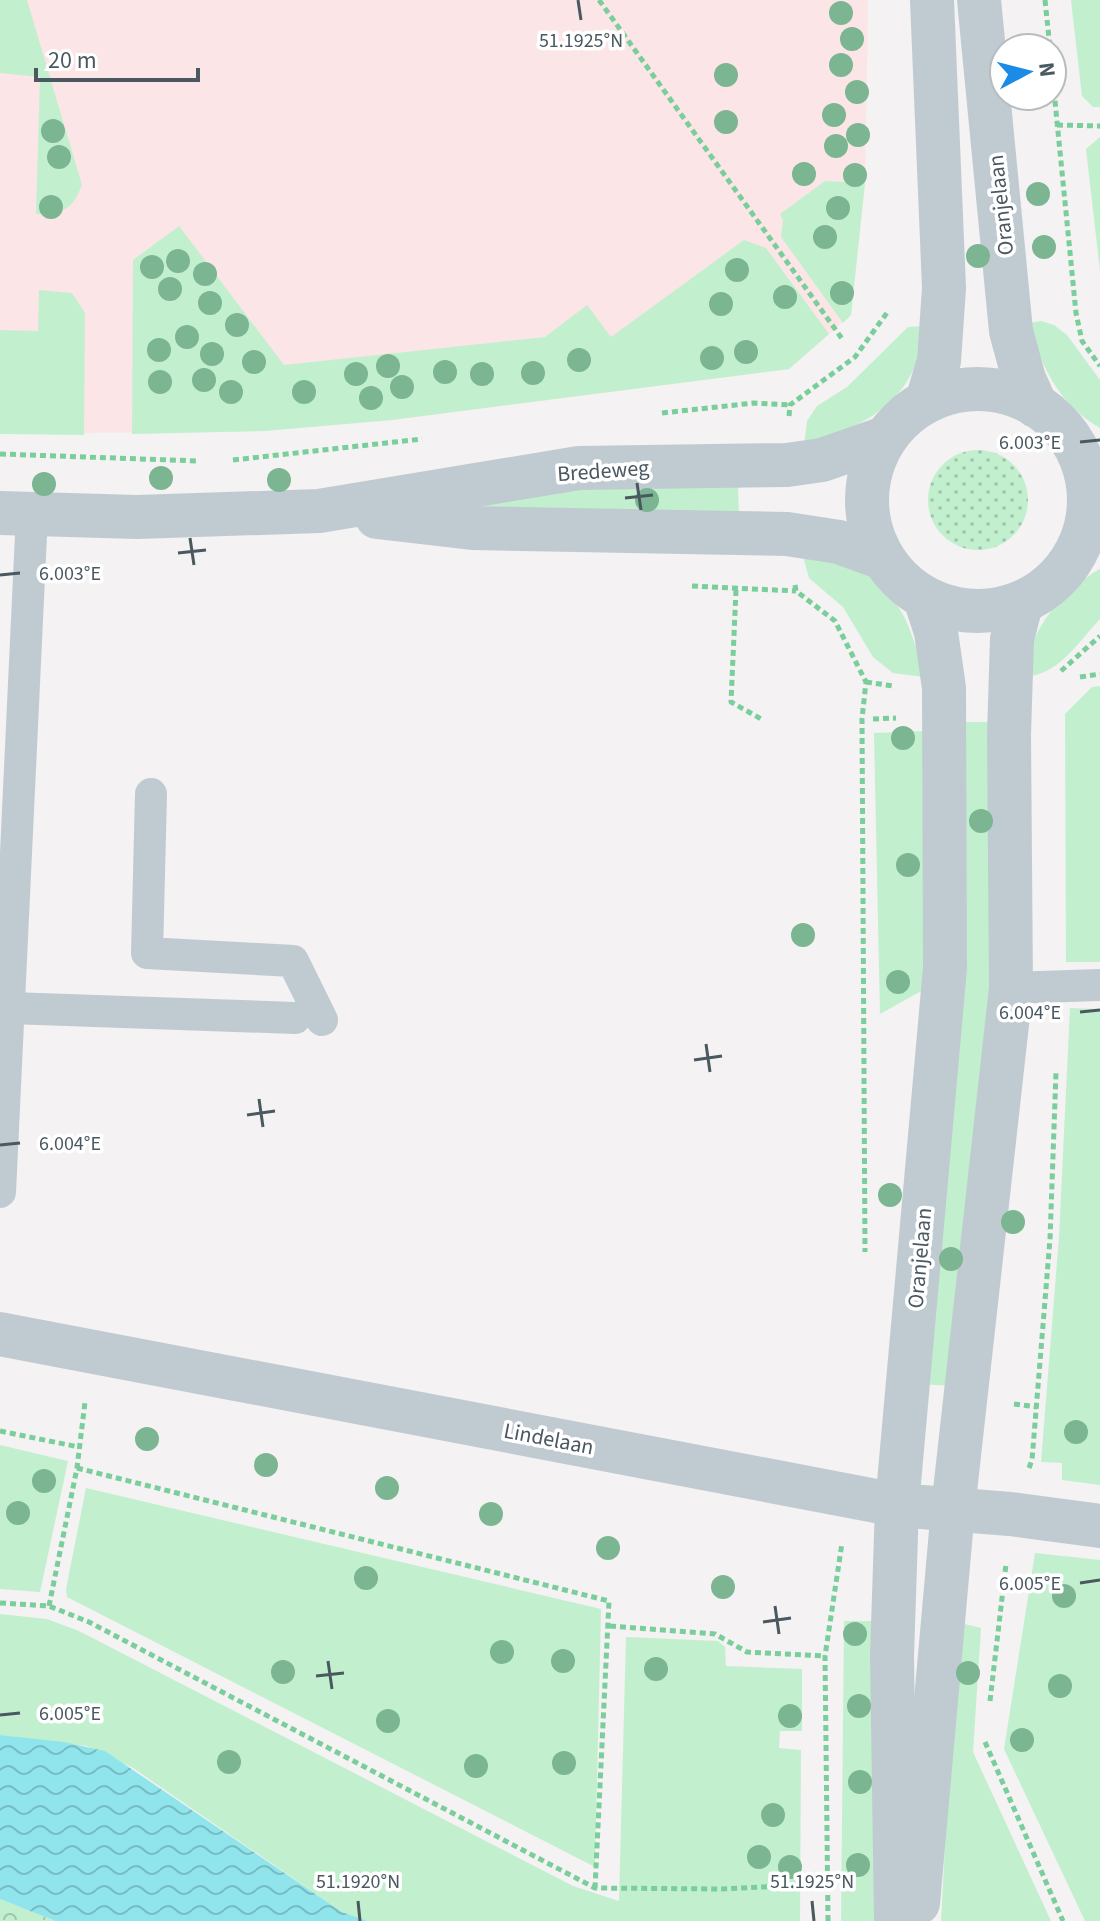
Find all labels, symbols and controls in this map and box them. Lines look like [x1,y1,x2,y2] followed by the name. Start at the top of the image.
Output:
[539,27,623,55] text: 51.1925°N
[36,32,198,82] scale bar
[988,32,1068,112] north arrow
[48,43,97,78] text: 20 m
[1030,60,1064,79] text: N
[980,153,1022,257] street label: Oranjelaan
[999,429,1061,457] text: 6.003°E
[556,452,650,490] street label: Bredeweg
[39,560,101,588] text: 6.003°E
[999,999,1061,1027] text: 6.004°E
[39,1130,101,1158] text: 6.004°E
[900,1206,940,1310] street label: Oranjelaan
[501,1415,597,1463] street label: Lindelaan
[999,1570,1061,1598] text: 6.005°E
[39,1700,101,1728] text: 6.005°E
[316,1868,400,1896] text: 51.1920°N
[770,1868,854,1896] text: 51.1925°N

